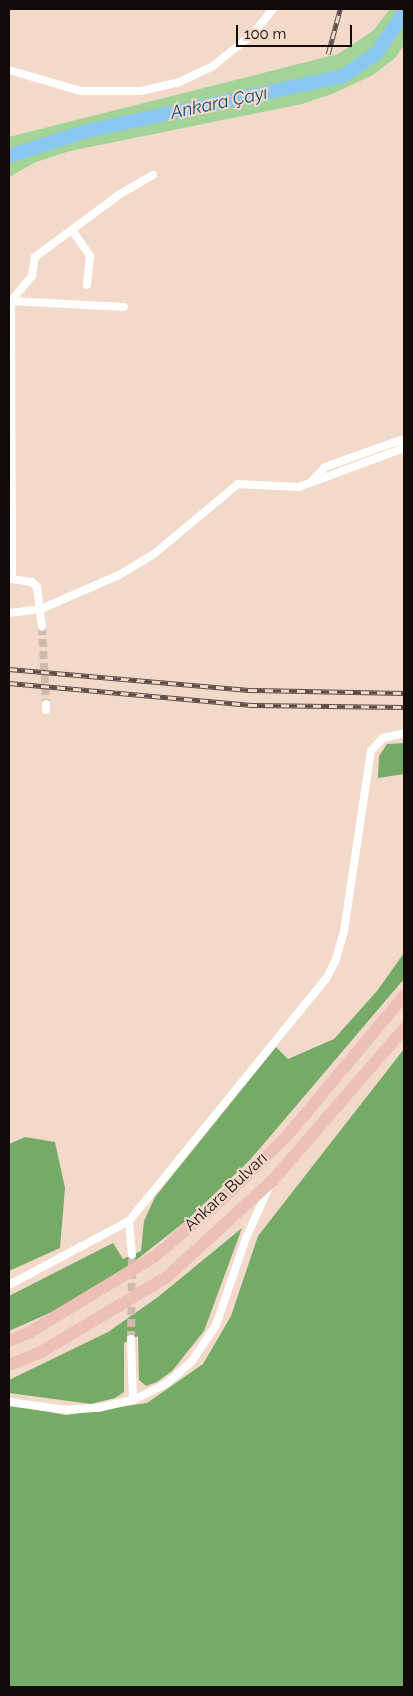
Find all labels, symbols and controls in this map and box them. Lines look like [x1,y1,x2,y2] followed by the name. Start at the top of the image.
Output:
[238,15,354,47] scale bar
[244,25,286,43] text: 100 m
[169,82,269,124] water label: Ankara Çayı
[181,1149,271,1235] street label: Ankara Bulvarı

